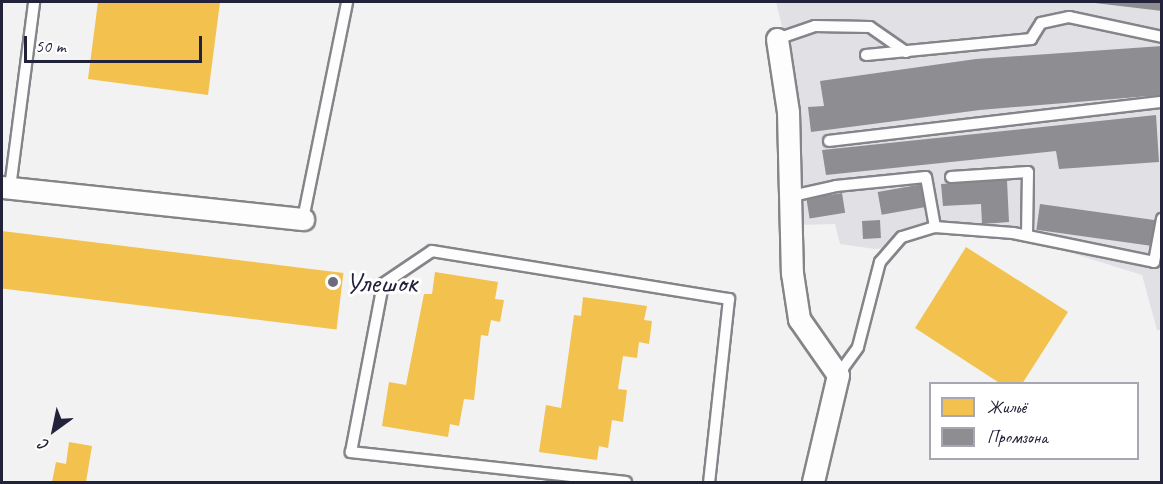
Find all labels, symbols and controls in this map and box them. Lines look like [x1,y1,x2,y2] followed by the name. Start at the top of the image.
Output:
[27,24,206,62] scale bar
[35,35,66,57] text: 50 m
[345,264,417,300] place label: Улешок
[326,275,340,289] marker: Улешок
[929,382,1139,460] legend
[987,396,1026,418] text: Жильё
[24,400,84,460] north arrow
[987,426,1048,448] text: Промзона
[35,435,53,456] text: С

